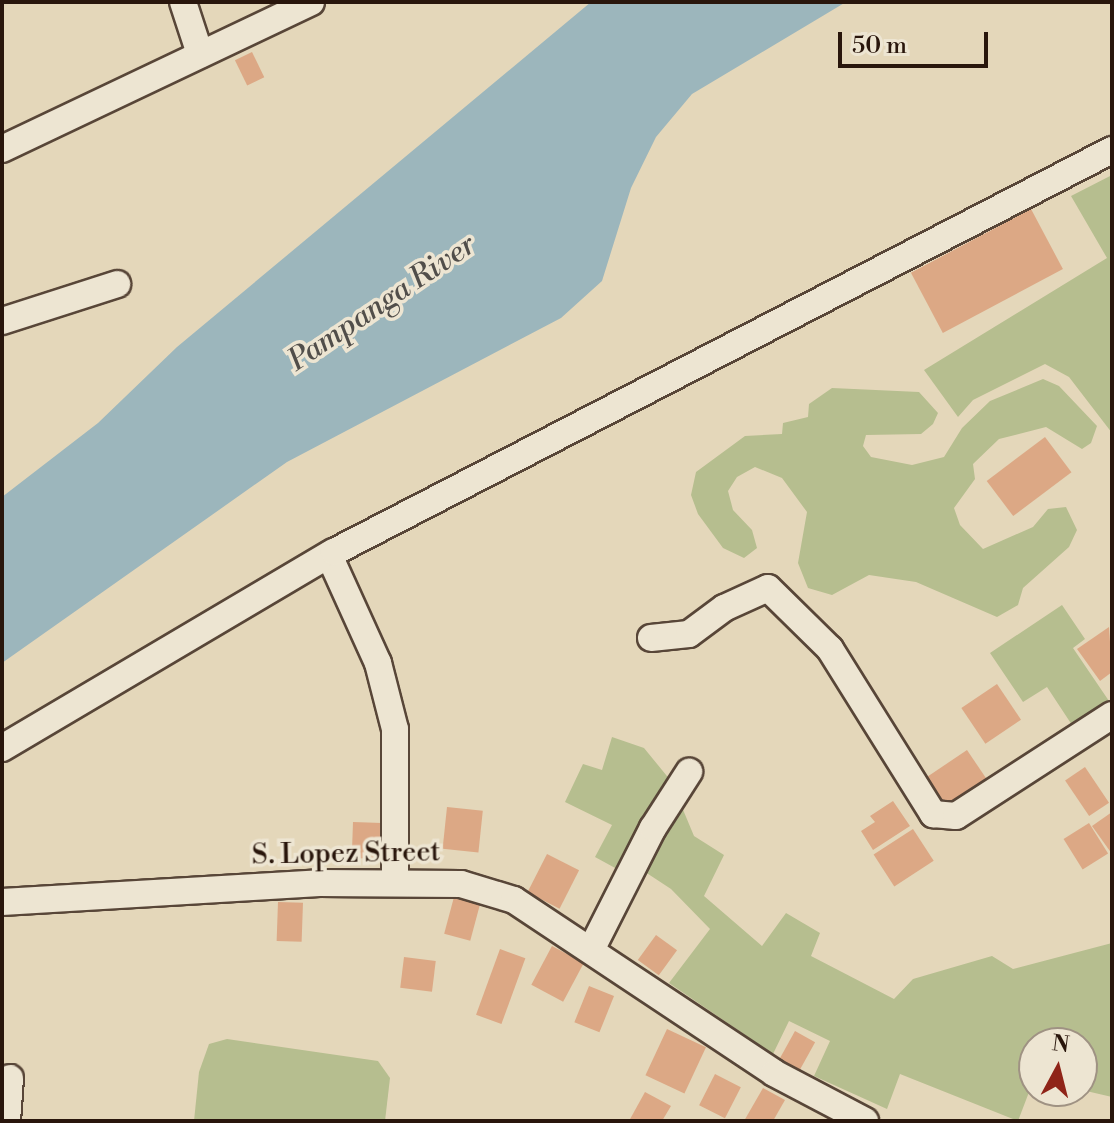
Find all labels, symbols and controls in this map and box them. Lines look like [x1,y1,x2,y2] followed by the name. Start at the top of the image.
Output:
[842,16,992,66] scale bar
[852,31,907,61] text: 50 m
[281,227,483,379] water label: Pampanga River
[251,836,441,872] street label: S. Lopez Street
[1018,1027,1098,1107] north arrow
[1050,1030,1071,1059] text: N

